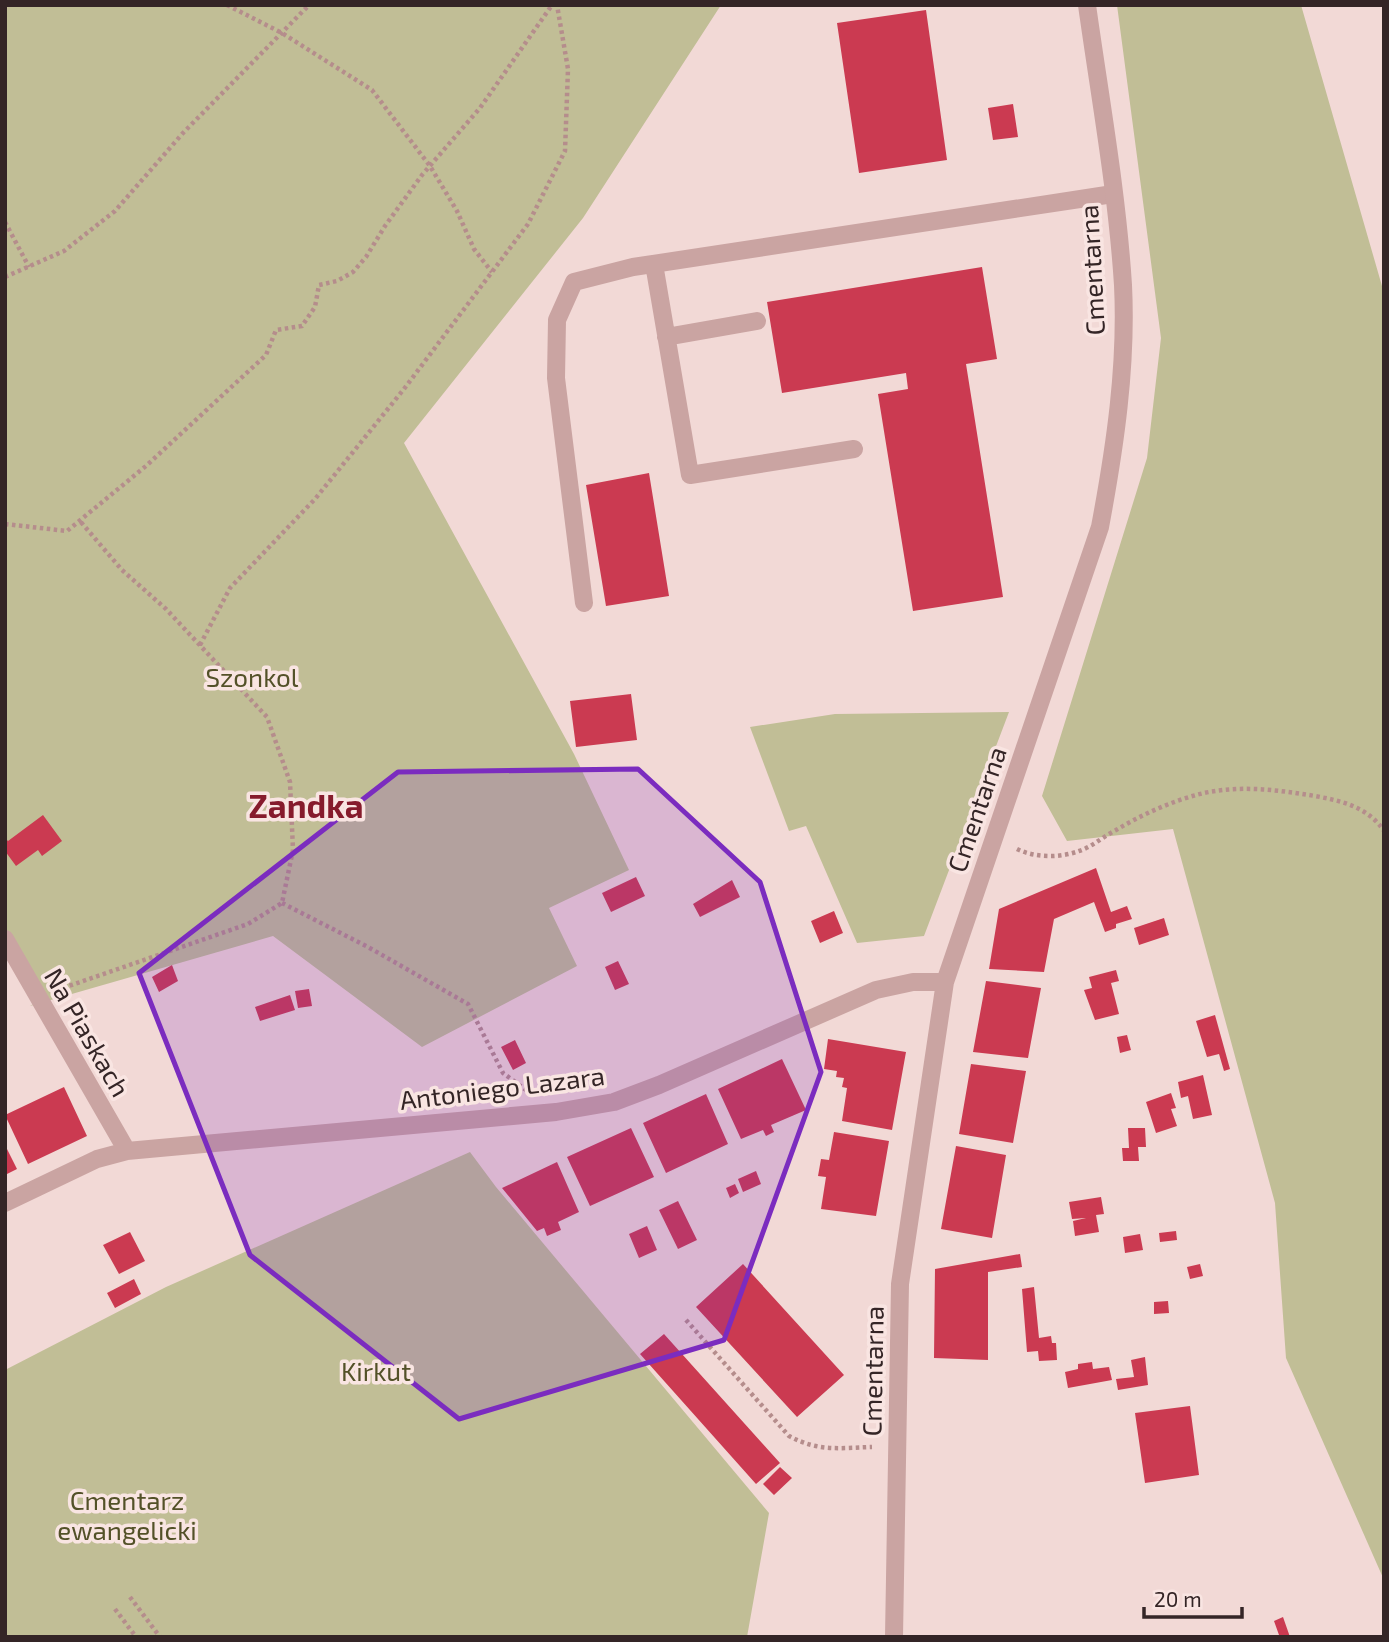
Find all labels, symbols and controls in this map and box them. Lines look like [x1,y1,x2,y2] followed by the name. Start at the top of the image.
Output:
[1072,204,1110,336] street label: Cmentarna
[205,661,299,692] park label: Szonkol
[940,742,1012,876] street label: Cmentarna
[249,785,363,825] district label: Zandka
[39,962,137,1102] street label: Na Piaskach
[398,1059,606,1115] street label: Antoniego Lazara
[855,1305,889,1437] street label: Cmentarna
[341,1355,411,1386] park label: Kirkut
[57,1484,197,1545] park label: Cmentarz ewangelicki
[1144,1576,1242,1620] scale bar
[1154,1586,1202,1611] text: 20 m

